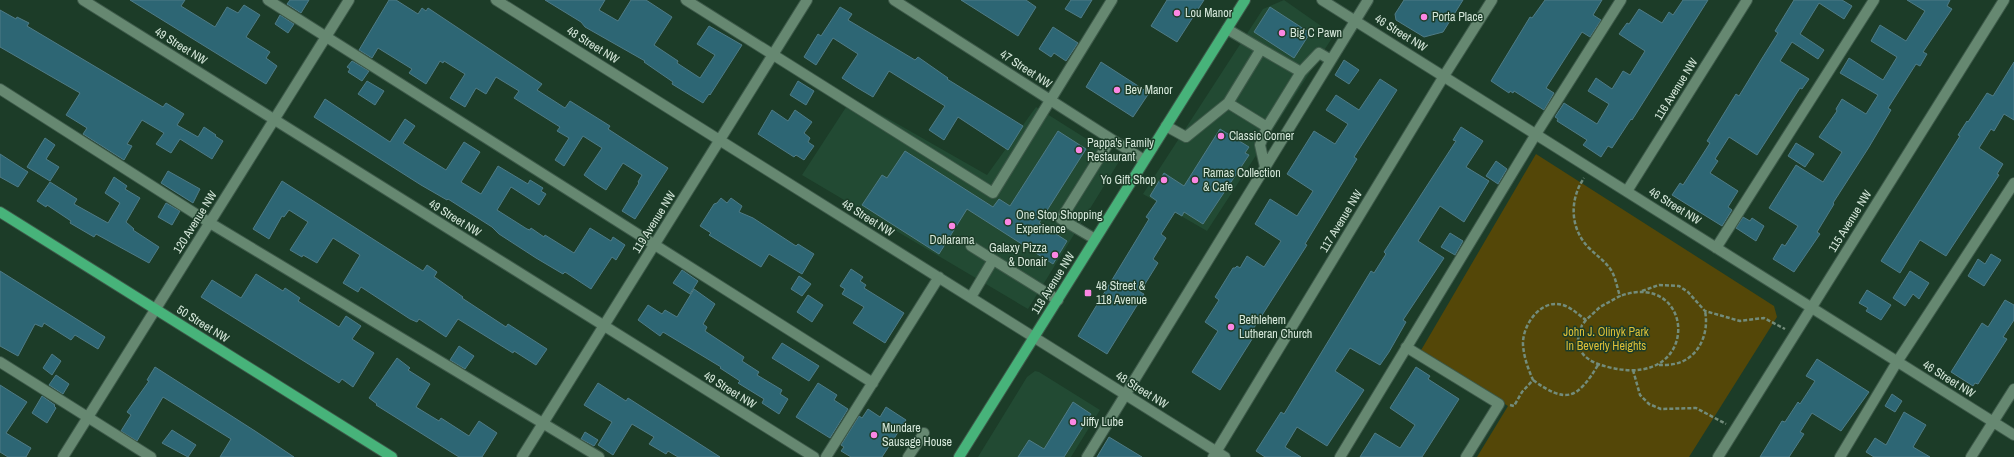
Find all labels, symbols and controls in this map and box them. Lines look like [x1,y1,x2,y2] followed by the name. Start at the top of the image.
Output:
[1185,5,1233,21] place label: Lou Manor
[1172,8,1182,18] marker: Lou Manor
[1432,9,1483,25] place label: Porta Place
[1372,11,1431,56] street label: 46 Street NW
[1419,12,1429,22] marker: Porta Place
[564,23,623,68] street label: 48 Street NW
[152,24,211,69] street label: 49 Street NW
[1290,25,1342,41] place label: Big C Pawn
[1277,28,1287,38] marker: Big C Pawn
[997,46,1056,92] street label: 47 Street NW
[1651,54,1702,123] street label: 116 Avenue NW
[1125,82,1173,98] place label: Bev Manor
[1112,85,1122,95] marker: Bev Manor
[1229,128,1295,144] place label: Classic Corner
[1216,131,1226,141] marker: Classic Corner
[1087,135,1154,165] place label: Pappa's Family Restaurant
[1074,145,1084,155] marker: Pappa's Family Restaurant
[1203,165,1281,195] place label: Ramas Collection & Cafe
[1100,172,1156,188] place label: Yo Gift Shop
[1159,175,1169,185] marker: Yo Gift Shop
[1190,175,1200,185] marker: Ramas Collection & Cafe
[1646,184,1705,229] street label: 46 Street NW
[1316,186,1366,255] street label: 117 Avenue NW
[1825,186,1876,255] street label: 115 Avenue NW
[169,187,221,256] street label: 120 Avenue NW
[629,187,680,256] street label: 119 Avenue NW
[426,196,485,241] street label: 49 Street NW
[839,196,898,241] street label: 48 Street NW
[1016,207,1103,237] place label: One Stop Shopping Experience
[1003,217,1013,227] marker: One Stop Shopping Experience
[947,221,957,231] marker: Dollarama
[930,232,975,248] place label: Dollarama
[989,240,1048,270] place label: Galaxy Pizza & Donair
[1028,248,1079,317] street label: 118 Avenue NW
[1050,250,1060,260] marker: Galaxy Pizza & Donair
[1096,278,1147,308] place label: 48 Street & 118 Avenue
[1083,288,1093,298] marker: 48 Street & 118 Avenue
[174,302,233,347] street label: 50 Street NW
[1239,312,1312,342] place label: Bethlehem Lutheran Church
[1226,322,1236,332] marker: Bethlehem Lutheran Church
[1563,324,1649,354] park label: John J. Olinyk Park In Beverly Heights
[1920,357,1979,402] street label: 46 Street NW
[701,368,760,413] street label: 49 Street NW
[1113,368,1172,413] street label: 48 Street NW
[1081,414,1124,430] place label: Jiffy Lube
[1068,417,1078,427] marker: Jiffy Lube
[882,420,952,450] place label: Mundare Sausage House
[869,430,879,440] marker: Mundare Sausage House

